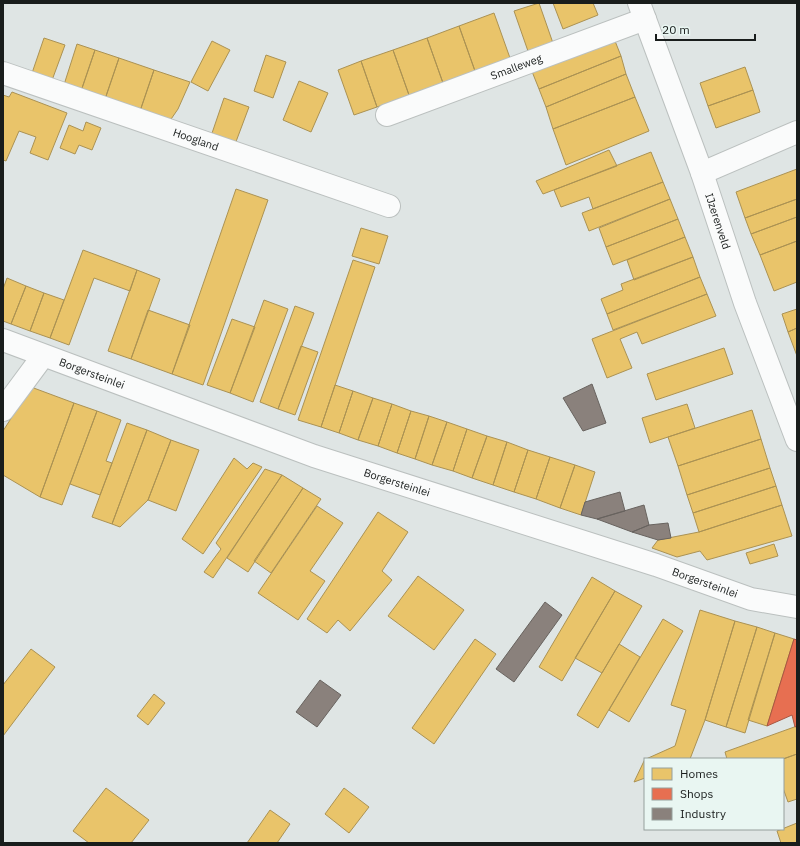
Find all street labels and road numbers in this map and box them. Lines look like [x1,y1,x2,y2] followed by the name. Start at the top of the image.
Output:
[489,51,544,83] street label: Smalleweg
[171,125,221,154] street label: Hoogland
[702,191,734,251] street label: IJzerenveld
[57,355,127,392] street label: Borgersteinlei
[362,465,432,500] street label: Borgersteinlei
[670,564,740,601] street label: Borgersteinlei

